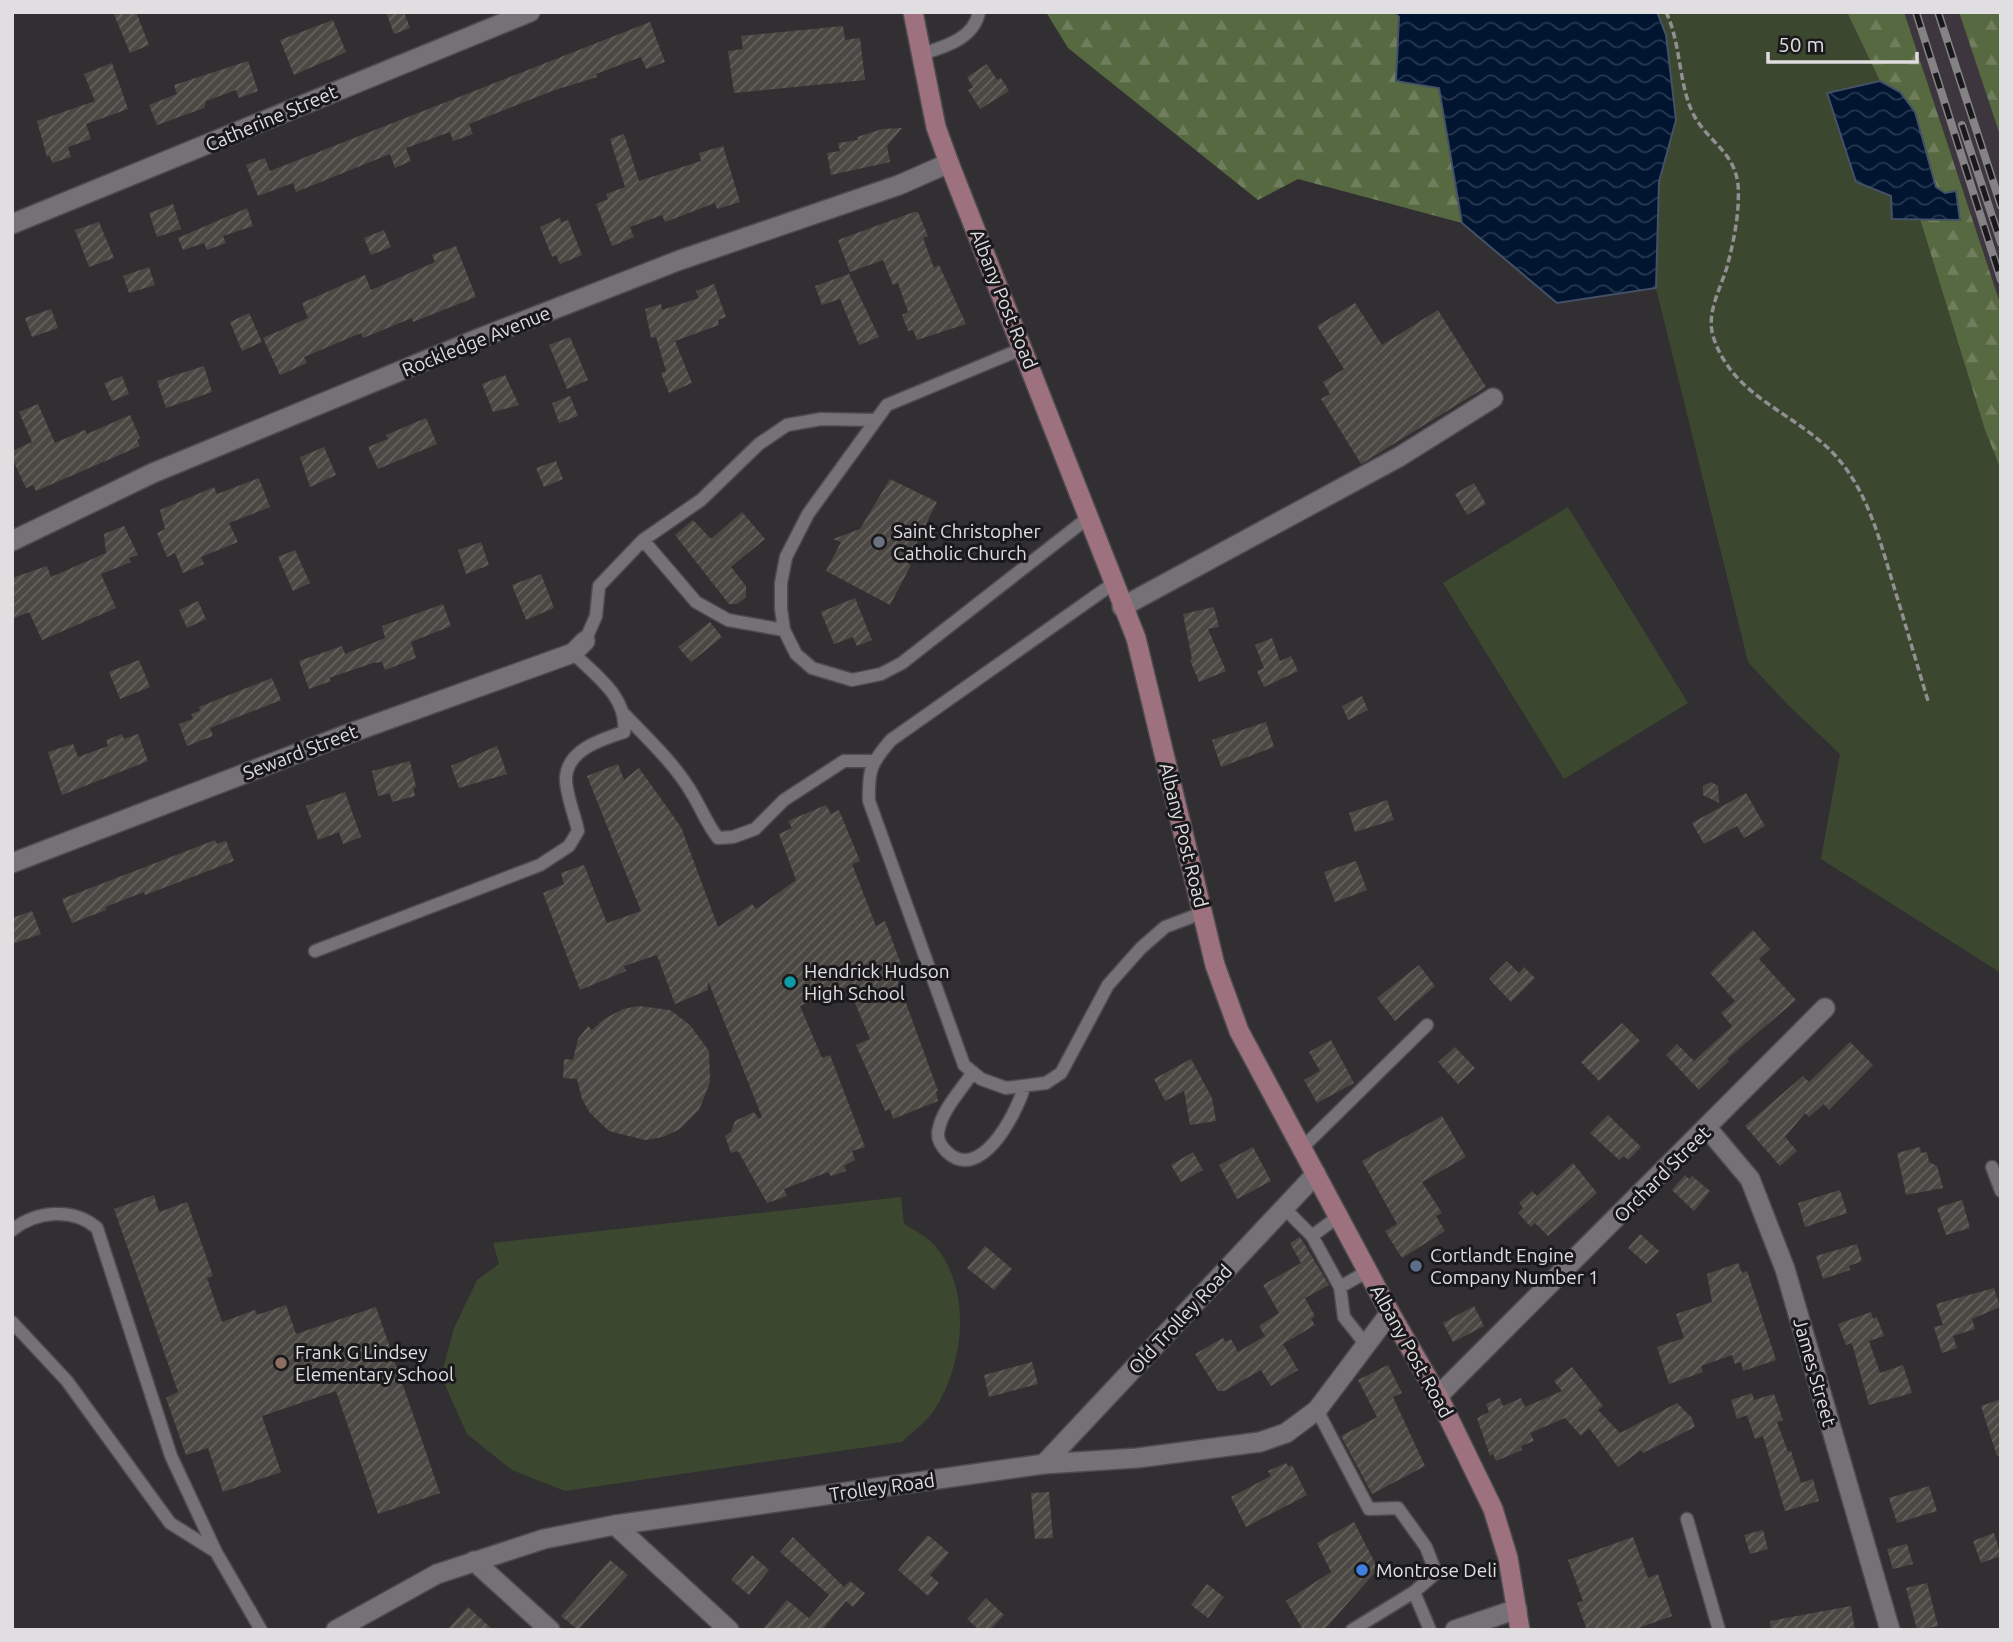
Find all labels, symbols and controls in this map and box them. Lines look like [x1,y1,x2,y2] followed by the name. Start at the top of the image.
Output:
[1768,21,1917,65] scale bar
[1778,32,1825,56] text: 50 m
[202,80,341,156] street label: Catherine Street
[966,226,1042,372] street label: Albany Post Road
[399,301,553,381] street label: Rockledge Avenue
[893,520,1041,564] place label: Saint Christopher Catholic Church
[871,534,887,550] marker: Saint Christopher Catholic Church
[240,720,361,784] street label: Seward Street
[1155,760,1213,910] street label: Albany Post Road
[804,960,950,1004] place label: Hendrick Hudson High School
[782,974,798,990] marker: Hendrick Hudson High School
[1609,1121,1715,1227] street label: Orchard Street
[1430,1244,1599,1288] place label: Cortlandt Engine Company Number 1
[1408,1258,1424,1274] marker: Cortlandt Engine Company Number 1
[1124,1260,1236,1378] street label: Old Trolley Road
[1366,1281,1458,1421] street label: Albany Post Road
[1789,1315,1841,1429] street label: James Street
[295,1341,454,1385] place label: Frank G Lindsey Elementary School
[273,1355,289,1371] marker: Frank G Lindsey Elementary School
[828,1469,936,1505] street label: Trolley Road
[1376,1559,1497,1581] place label: Montrose Deli
[1354,1562,1370,1578] marker: Montrose Deli

